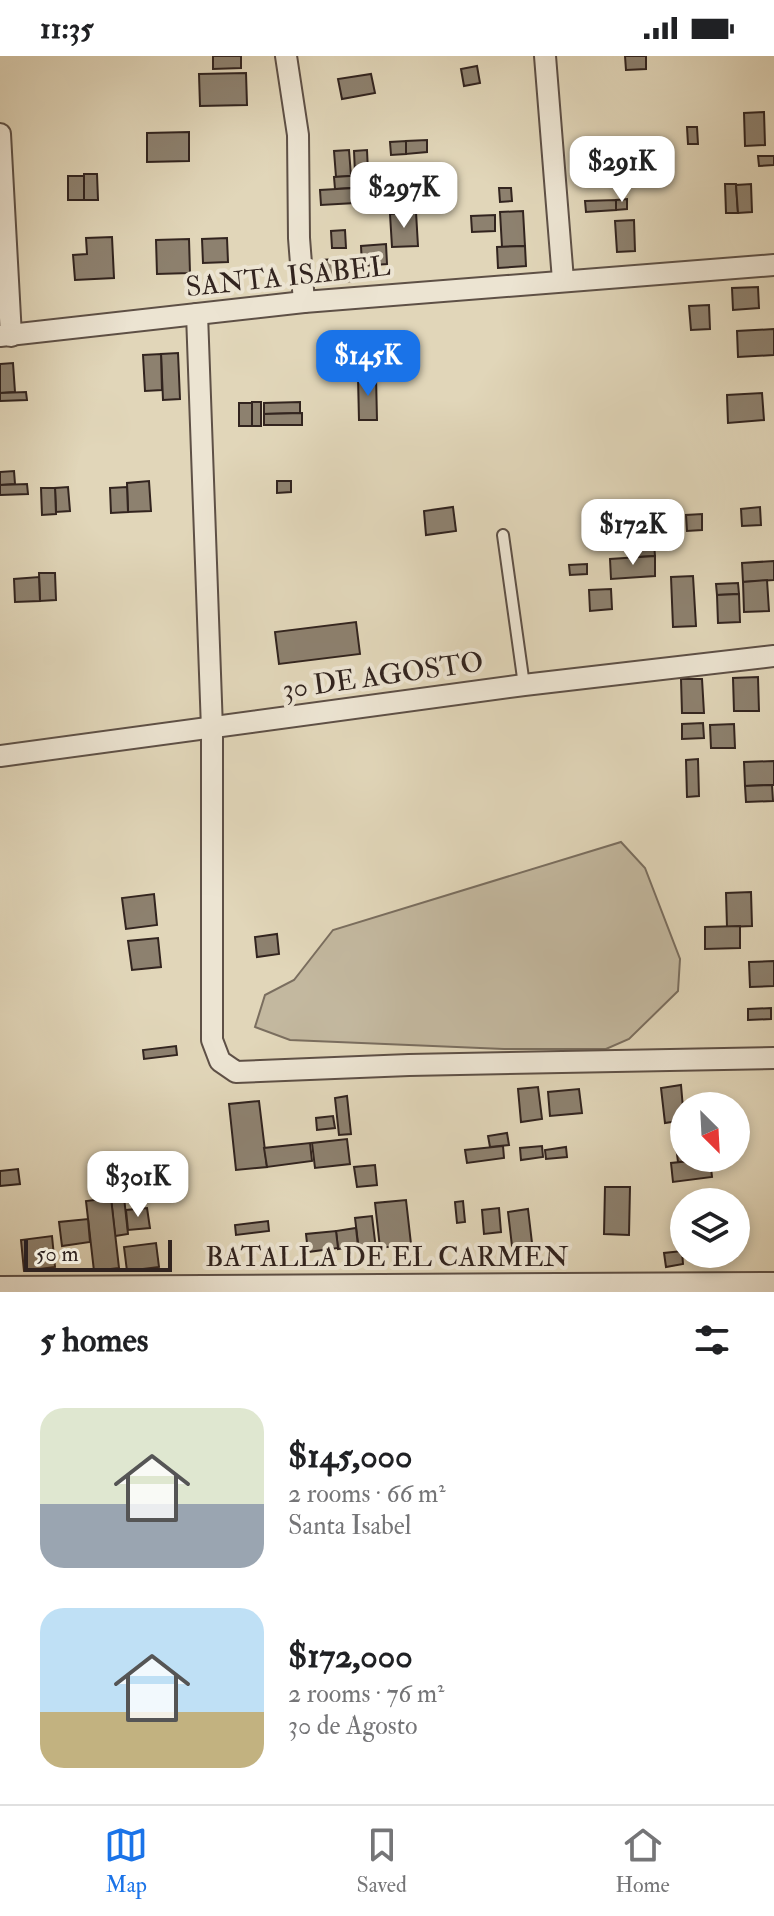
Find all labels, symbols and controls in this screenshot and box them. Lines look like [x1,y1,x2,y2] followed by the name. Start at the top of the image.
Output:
[40,10,94,47] text: 11:35
[566,136,678,204] pin: $291K
[588,146,656,178] text: $291K
[348,162,460,230] pin: $297K
[368,172,440,204] text: $297K
[184,249,392,305] street label: SANTA ISABEL
[312,330,424,398] pin: $145K
[334,340,402,372] text: $145K
[577,499,689,567] pin: $172K
[599,509,667,541] text: $172K
[280,645,486,707] street label: 30 DE AGOSTO
[670,1092,750,1172] north arrow
[670,1092,750,1268] map controls
[82,1151,194,1219] pin: $301K
[105,1161,171,1193] text: $301K
[670,1188,750,1268] button: layers
[24,1236,172,1272] scale bar
[36,1240,78,1268] text: 50 m
[205,1240,569,1275] street label: BATALLA DE EL CARMEN
[690,1318,734,1362] icon: filters
[40,1319,148,1362] text: 5 homes
[288,1435,412,1478] text: $145,000
[104,1440,200,1536] icon: home
[288,1478,446,1510] text: 2 rooms · 66 m²
[288,1510,411,1542] text: Santa Isabel
[288,1635,413,1678] text: $172,000
[104,1640,200,1736] icon: home
[288,1678,444,1710] text: 2 rooms · 76 m²
[288,1710,418,1742] text: 30 de Agosto
[104,1823,148,1899] tab: Map
[357,1823,407,1899] tab: Saved
[615,1823,670,1899] tab: Home

